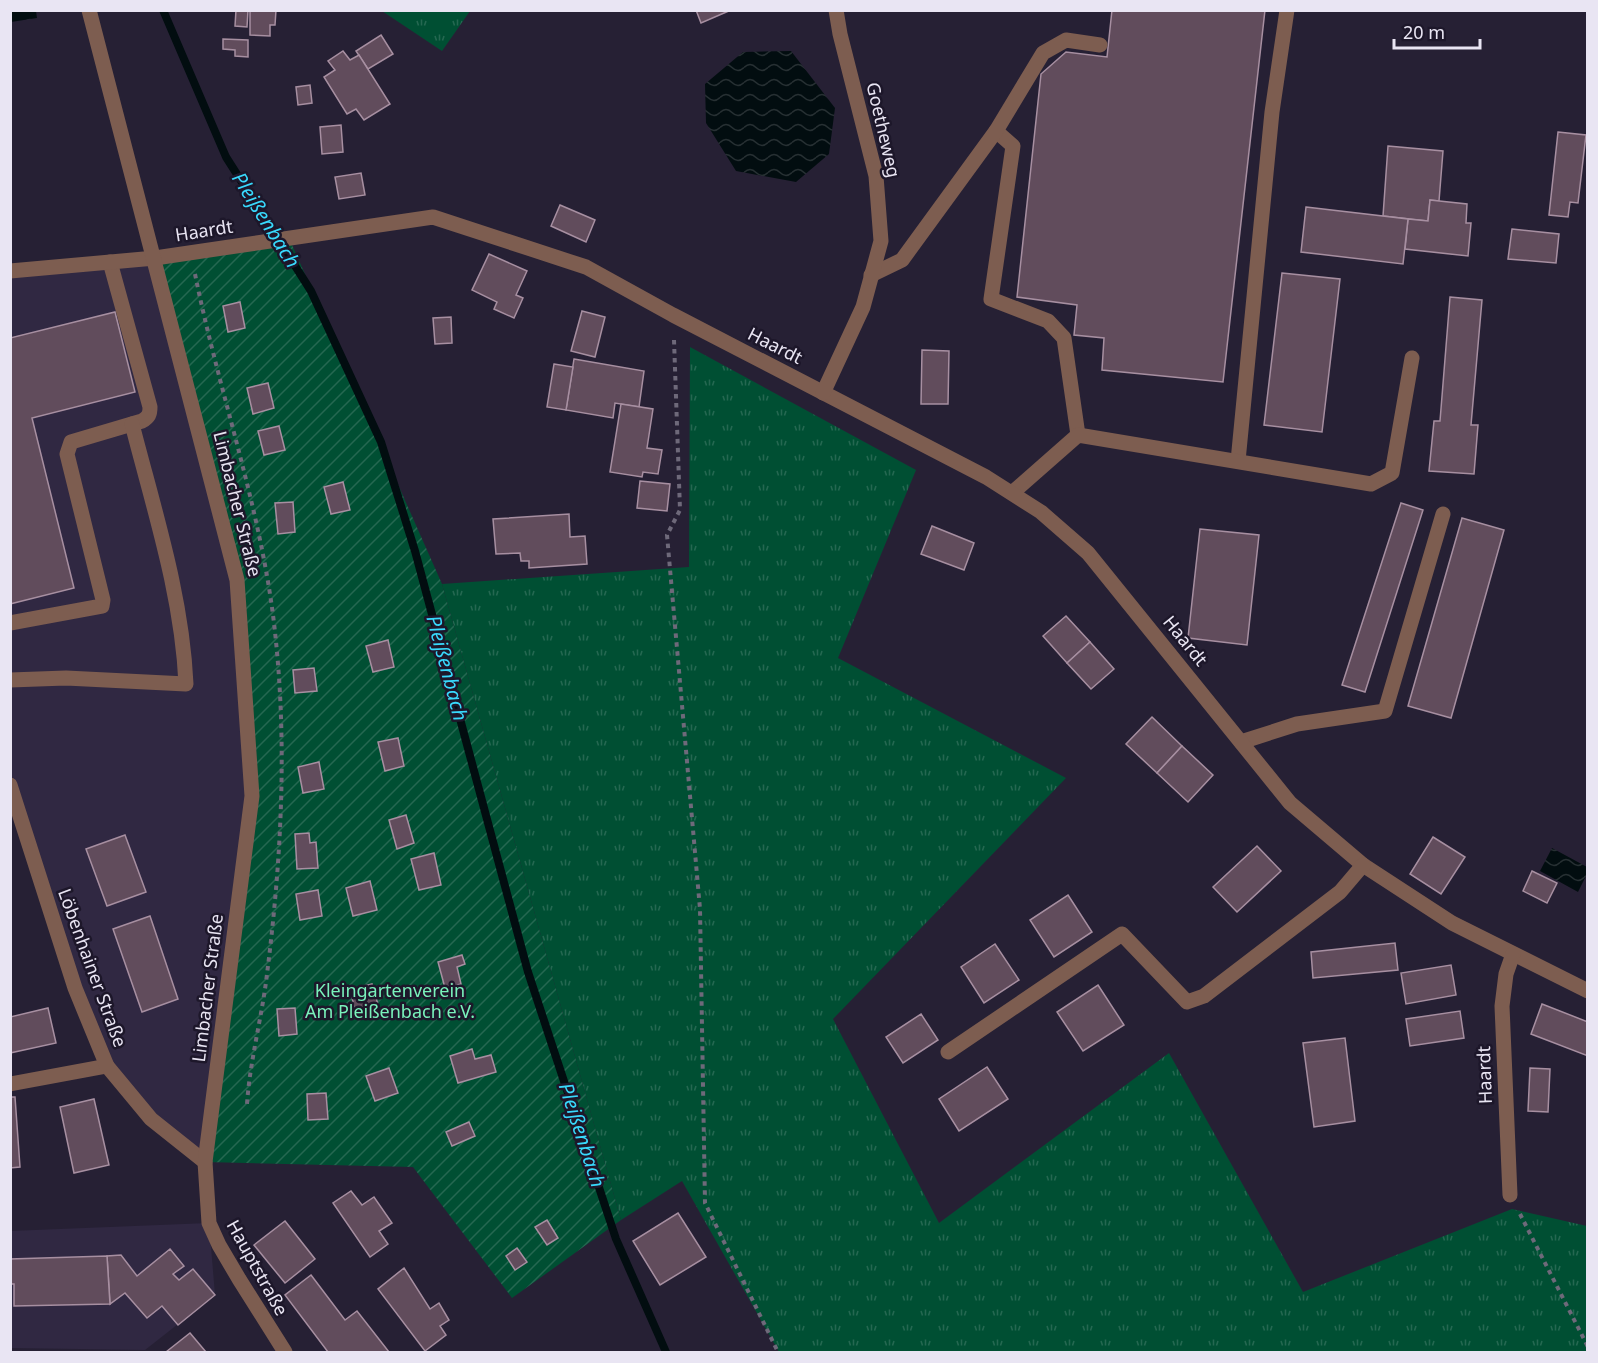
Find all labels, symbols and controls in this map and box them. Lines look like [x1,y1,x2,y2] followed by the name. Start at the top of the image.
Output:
[1394,12,1480,50] scale bar
[1403,20,1445,44] text: 20 m
[861,80,907,180] street label: Goetheweg
[226,167,307,273] water label: Pleißenbach
[173,214,235,246] street label: Haardt
[744,321,807,369] street label: Haardt
[208,428,268,579] street label: Limbacher Straße
[1158,610,1214,671] street label: Haardt
[420,612,475,724] water label: Pleißenbach
[53,885,133,1050] street label: Löbenhainer Straße
[186,912,228,1063] street label: Limbacher Straße
[305,978,475,1023] park label: Kleingartenverein Am Pleißenbach e.V.
[1471,1045,1497,1105] street label: Haardt
[553,1079,612,1191] water label: Pleißenbach
[222,1215,294,1320] street label: Hauptstraße

